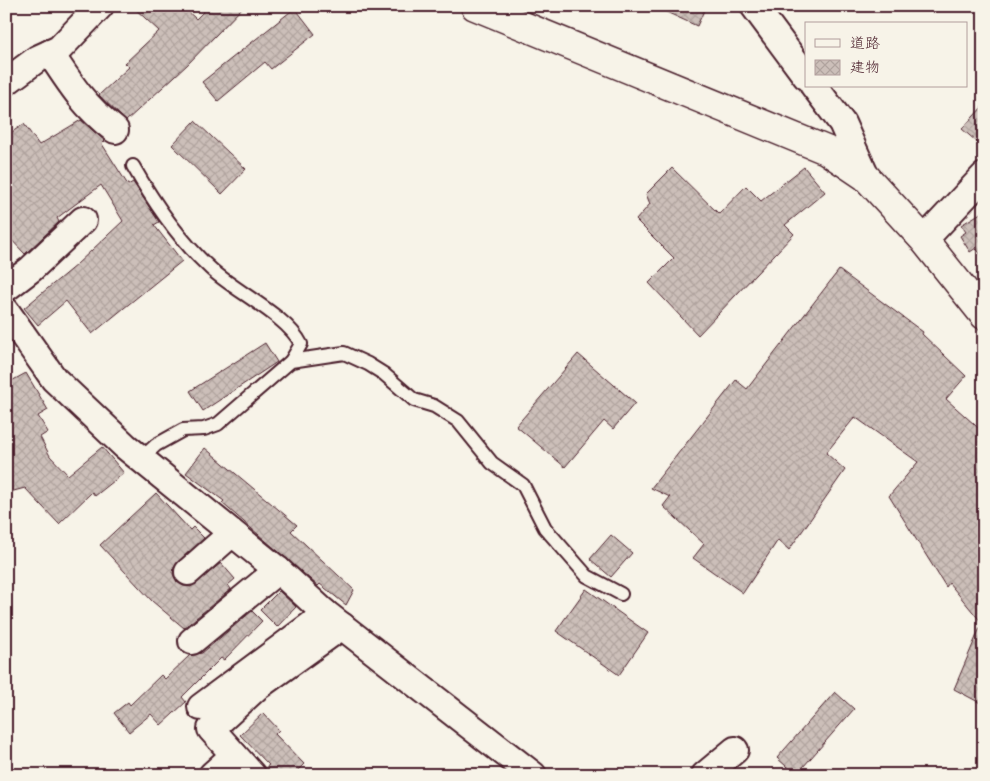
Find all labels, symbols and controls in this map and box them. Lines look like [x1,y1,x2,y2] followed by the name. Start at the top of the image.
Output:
[805,22,968,88] legend
[850,32,880,56] text: 道路
[850,56,880,80] text: 建物

